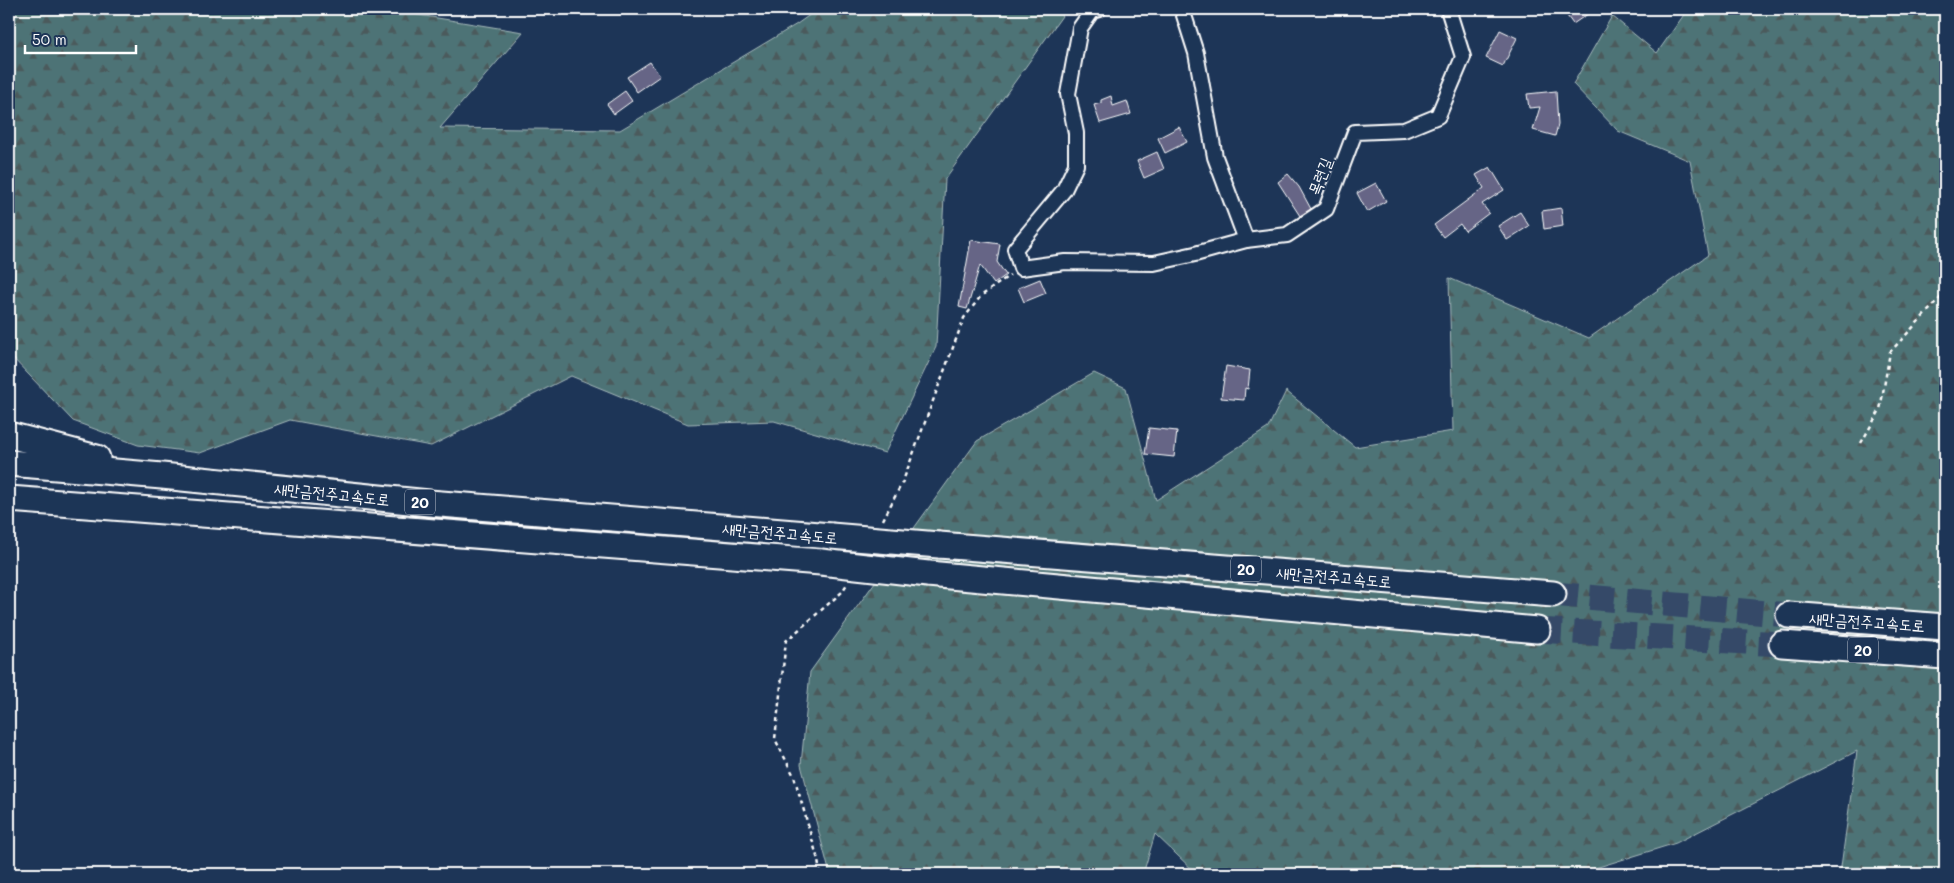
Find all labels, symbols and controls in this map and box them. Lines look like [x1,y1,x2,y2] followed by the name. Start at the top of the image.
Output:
[25,22,136,54] scale bar
[32,29,67,49] text: 50 m
[1302,154,1336,198] street label: 목련길
[273,477,391,509] street label: 새만금전주고속도로
[405,490,435,514] road number: 20
[721,516,839,548] street label: 새만금전주고속도로
[1231,556,1261,582] road number: 20
[1275,560,1393,592] street label: 새만금전주고속도로
[1808,606,1926,636] street label: 새만금전주고속도로
[1848,638,1878,662] road number: 20

